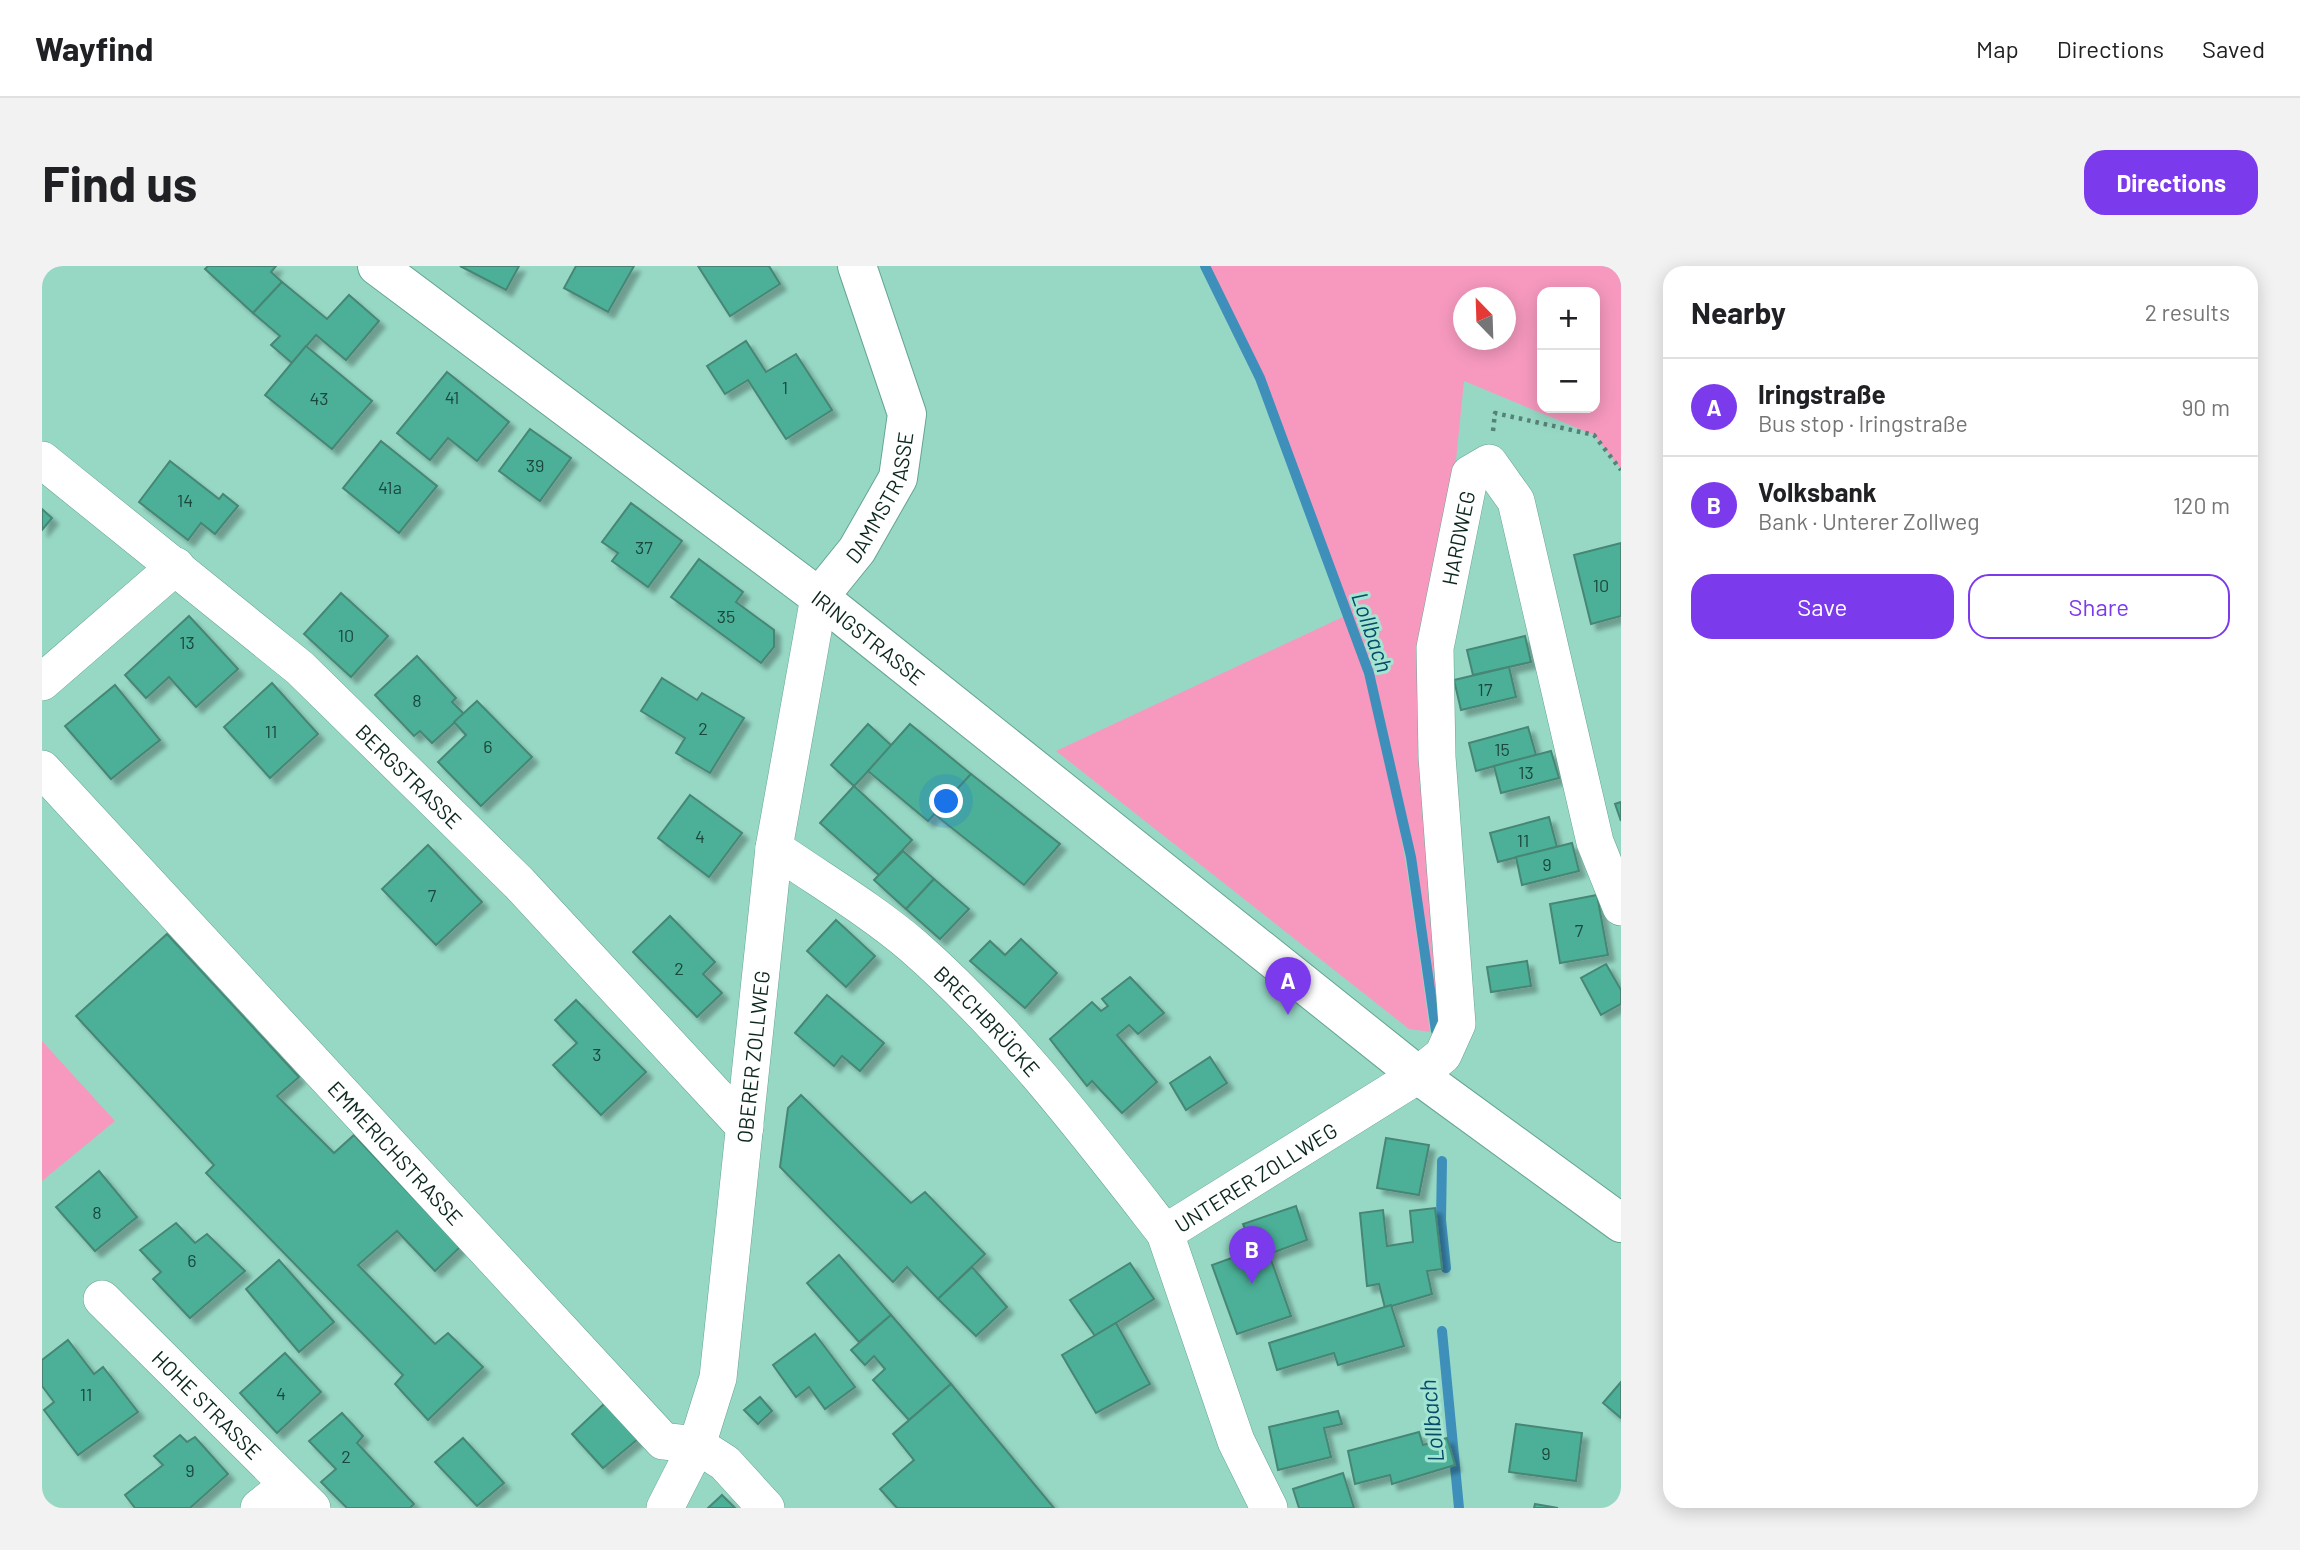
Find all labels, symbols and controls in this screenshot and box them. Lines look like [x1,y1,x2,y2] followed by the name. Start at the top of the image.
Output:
[35,28,153,68] text: Wayfind
[1976,34,2019,63] text: Map
[2057,34,2164,63] text: Directions
[2202,34,2265,63] text: Saved
[2084,150,2258,215] button: Directions
[42,153,197,212] text: Find us
[1453,287,1516,350] north arrow
[1537,287,1600,413] map controls
[1537,287,1600,350] button: +
[1691,294,1786,330] text: Nearby
[2145,298,2230,326] text: 2 results
[1537,350,1600,413] button: −
[782,376,788,398] house number: 1
[1758,378,1886,409] text: Iringstraße
[445,386,459,408] house number: 41
[309,387,329,409] house number: 43
[1706,393,1722,421] text: A
[2181,393,2230,421] text: 90 m
[1758,409,1968,437] text: Bus stop · Iringstraße
[839,430,917,568] street label: DAMMSTRASSE
[526,454,544,476] house number: 39
[378,476,402,498] house number: 41a
[1758,476,1877,507] text: Volksbank
[1435,488,1479,587] street label: HARDWEG
[177,489,193,511] house number: 14
[1707,491,1721,519] text: B
[2173,491,2230,519] text: 120 m
[1758,507,1980,535] text: Bank · Unterer Zollweg
[635,536,653,558] house number: 37
[1593,574,1609,596] house number: 10
[1691,574,1954,639] button: Save
[1968,574,2230,639] button: Share
[808,584,930,689] street label: IRINGSTRASSE
[1346,588,1400,676] water label: Lollbach
[717,605,735,627] house number: 35
[338,624,354,646] house number: 10
[179,631,195,653] house number: 13
[1478,678,1493,700] house number: 17
[412,689,422,711] house number: 8
[698,717,708,739] house number: 2
[352,718,468,833] street label: BERGSTRASSE
[265,720,277,742] house number: 11
[483,735,493,757] house number: 6
[1494,738,1510,760] house number: 15
[1518,761,1534,783] house number: 13
[929,784,963,818] your location
[695,825,705,847] house number: 4
[1517,829,1529,851] house number: 11
[1542,853,1552,875] house number: 9
[428,884,437,906] house number: 7
[1575,919,1584,941] house number: 7
[674,957,684,979] house number: 2
[1265,957,1311,1015] pin: A
[930,960,1046,1081] street label: BRECHBRÜCKE
[730,969,773,1144] street label: OBERER ZOLLWEG
[592,1043,602,1065] house number: 3
[324,1075,469,1230] street label: EMMERICHSTRASSE
[1170,1117,1341,1237] street label: UNTERER ZOLLWEG
[92,1201,102,1223] house number: 8
[1229,1226,1275,1284] pin: B
[187,1249,197,1271] house number: 6
[148,1344,268,1464] street label: HOHE STRASSE
[1413,1378,1449,1464] water label: Lollbach
[276,1382,286,1404] house number: 4
[80,1383,92,1405] house number: 11
[1541,1442,1551,1464] house number: 9
[341,1445,351,1467] house number: 2
[185,1459,195,1481] house number: 9

